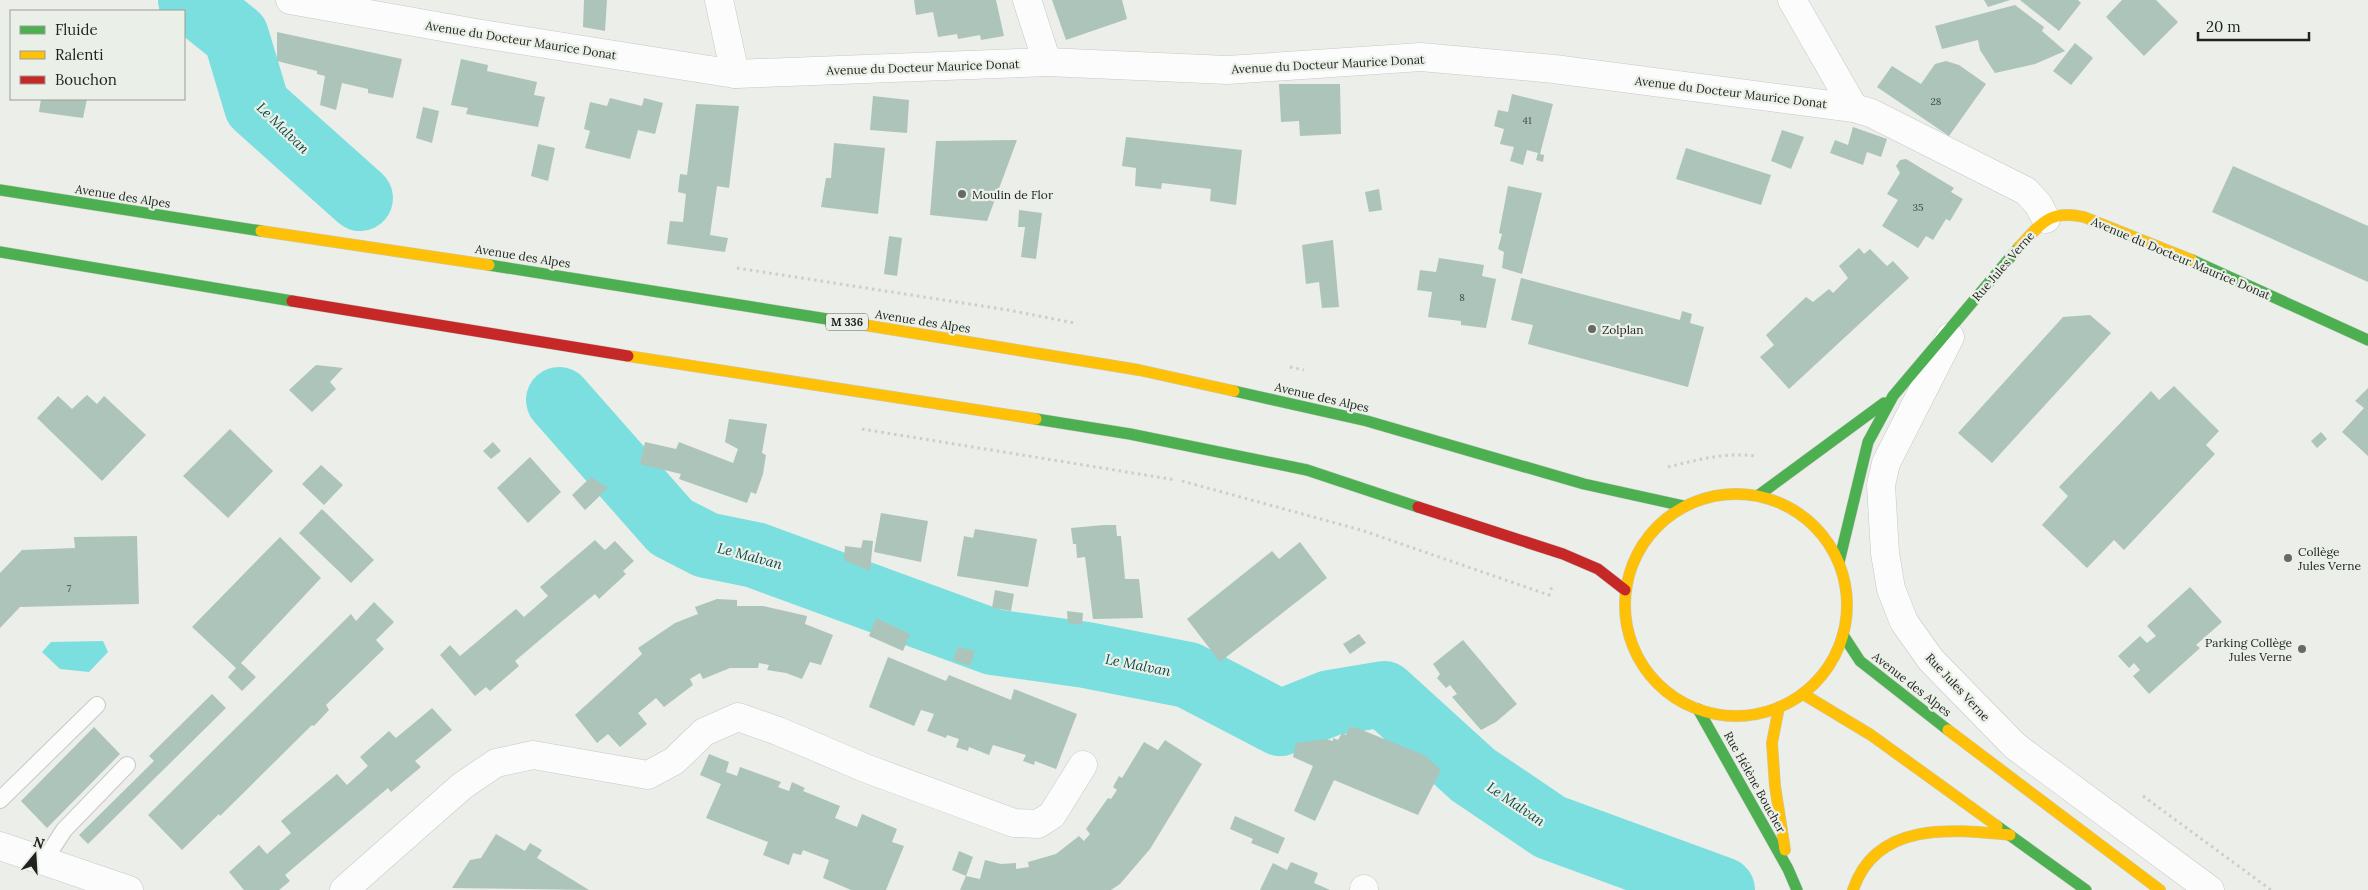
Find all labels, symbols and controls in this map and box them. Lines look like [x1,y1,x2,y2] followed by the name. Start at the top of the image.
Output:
[10,10,185,100] legend
[2198,10,2309,42] scale bar
[423,17,618,63] street label: Avenue du Docteur Maurice Donat
[2206,17,2241,36] text: 20 m
[55,20,98,39] text: Fluide
[55,45,103,64] text: Ralenti
[1230,51,1425,77] street label: Avenue du Docteur Maurice Donat
[825,56,1020,78] street label: Avenue du Docteur Maurice Donat
[55,70,117,89] text: Bouchon
[1633,73,1828,111] street label: Avenue du Docteur Maurice Donat
[1931,95,1942,108] house number: 28
[253,98,313,158] water label: Le Malvan
[1522,114,1532,127] house number: 41
[73,181,172,211] street label: Avenue des Alpes
[972,187,1054,202] place label: Moulin de Flor
[956,188,968,200] marker: Moulin de Flor
[1912,201,1924,214] house number: 35
[2088,213,2273,303] street label: Avenue du Docteur Maurice Donat
[1969,228,2038,304] street label: Rue Jules Verne
[473,241,572,271] street label: Avenue des Alpes
[1459,291,1465,304] house number: 8
[873,306,972,336] street label: Avenue des Alpes
[826,314,868,331] road number: M 336
[1602,322,1644,337] place label: Zolplan
[1586,323,1598,335] marker: Zolplan
[1272,379,1371,415] street label: Avenue des Alpes
[716,539,785,573] water label: Le Malvan
[2297,544,2361,573] place label: Collège Jules Verne
[2282,552,2294,564] marker: Collège Jules Verne
[67,582,72,595] house number: 7
[2205,635,2292,664] place label: Parking Collège Jules Verne
[2296,643,2308,655] marker: Parking Collège Jules Verne
[1869,648,1955,720] street label: Avenue des Alpes
[1104,650,1173,680] water label: Le Malvan
[1923,650,1994,724] street label: Rue Jules Verne
[1721,729,1789,836] street label: Rue Hélène Boucher
[1483,778,1549,830] water label: Le Malvan
[10,830,60,880] north arrow
[31,832,47,853] text: N

